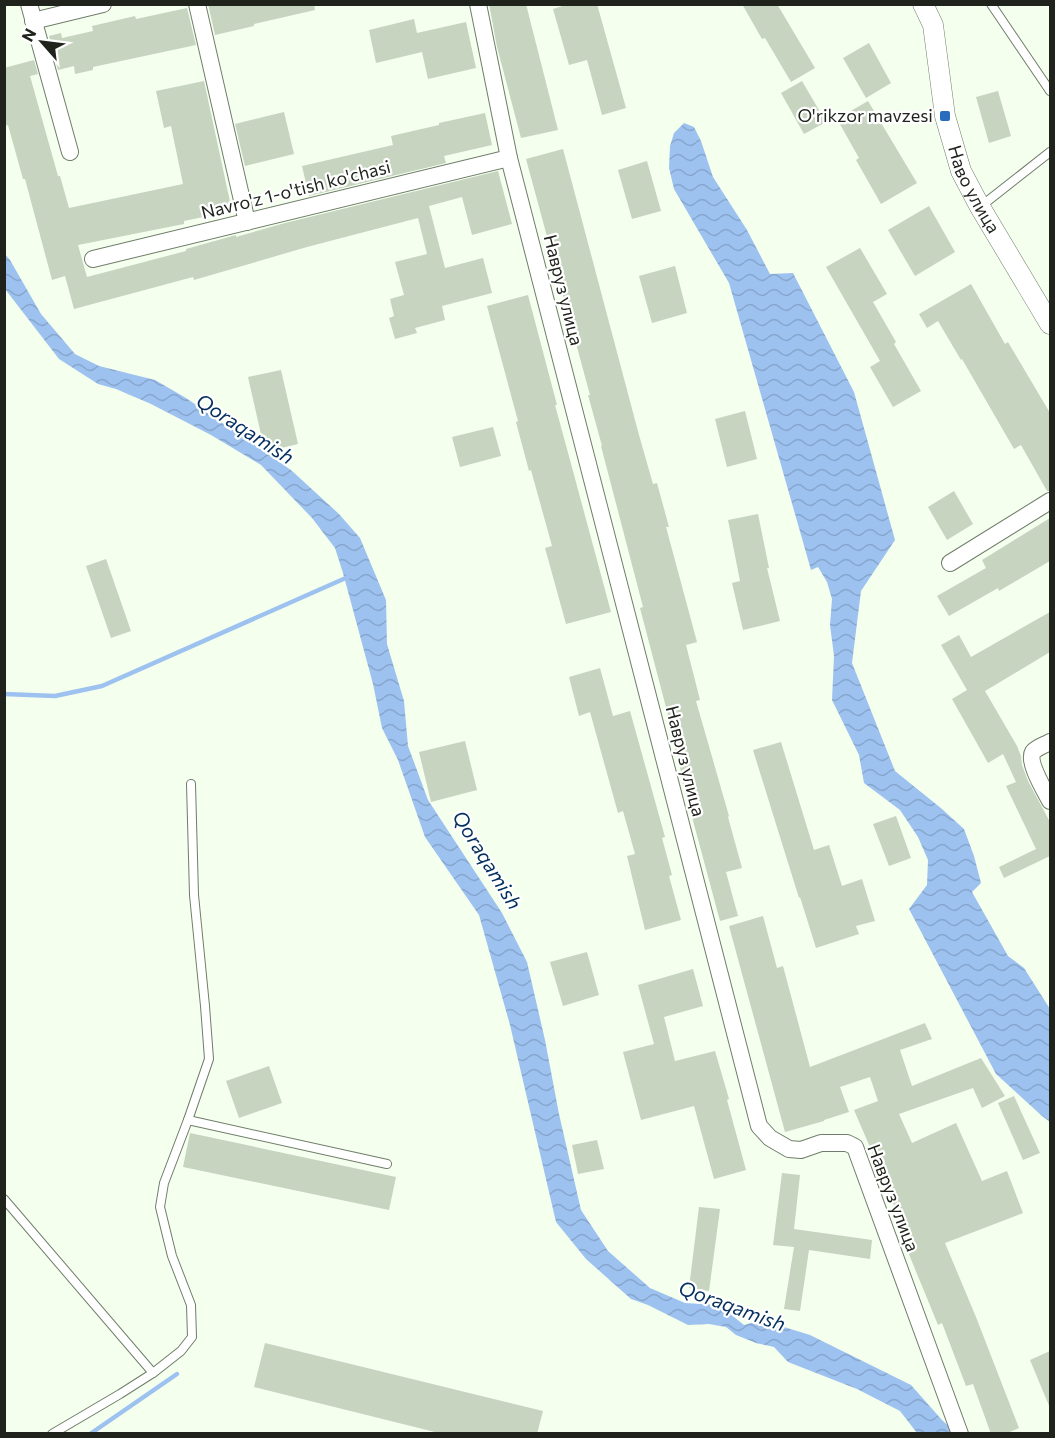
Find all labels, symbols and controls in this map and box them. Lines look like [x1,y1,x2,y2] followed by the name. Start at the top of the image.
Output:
[12,12,72,72] north arrow
[17,25,40,44] text: N
[797,104,933,126] place label: O'rikzor mavzesi
[938,109,952,123] marker: O'rikzor mavzesi
[944,142,1005,237] street label: Наво улица
[199,155,393,223] street label: Navro'z 1-o'tish ko'chasi
[540,232,588,347] street label: Навруз улица
[192,388,299,469] water label: Qoraqamish
[662,703,710,818] street label: Навруз улица
[448,806,528,913] water label: Qoraqamish
[863,1141,925,1255] street label: Навруз улица
[676,1275,789,1335] water label: Qoraqamish

